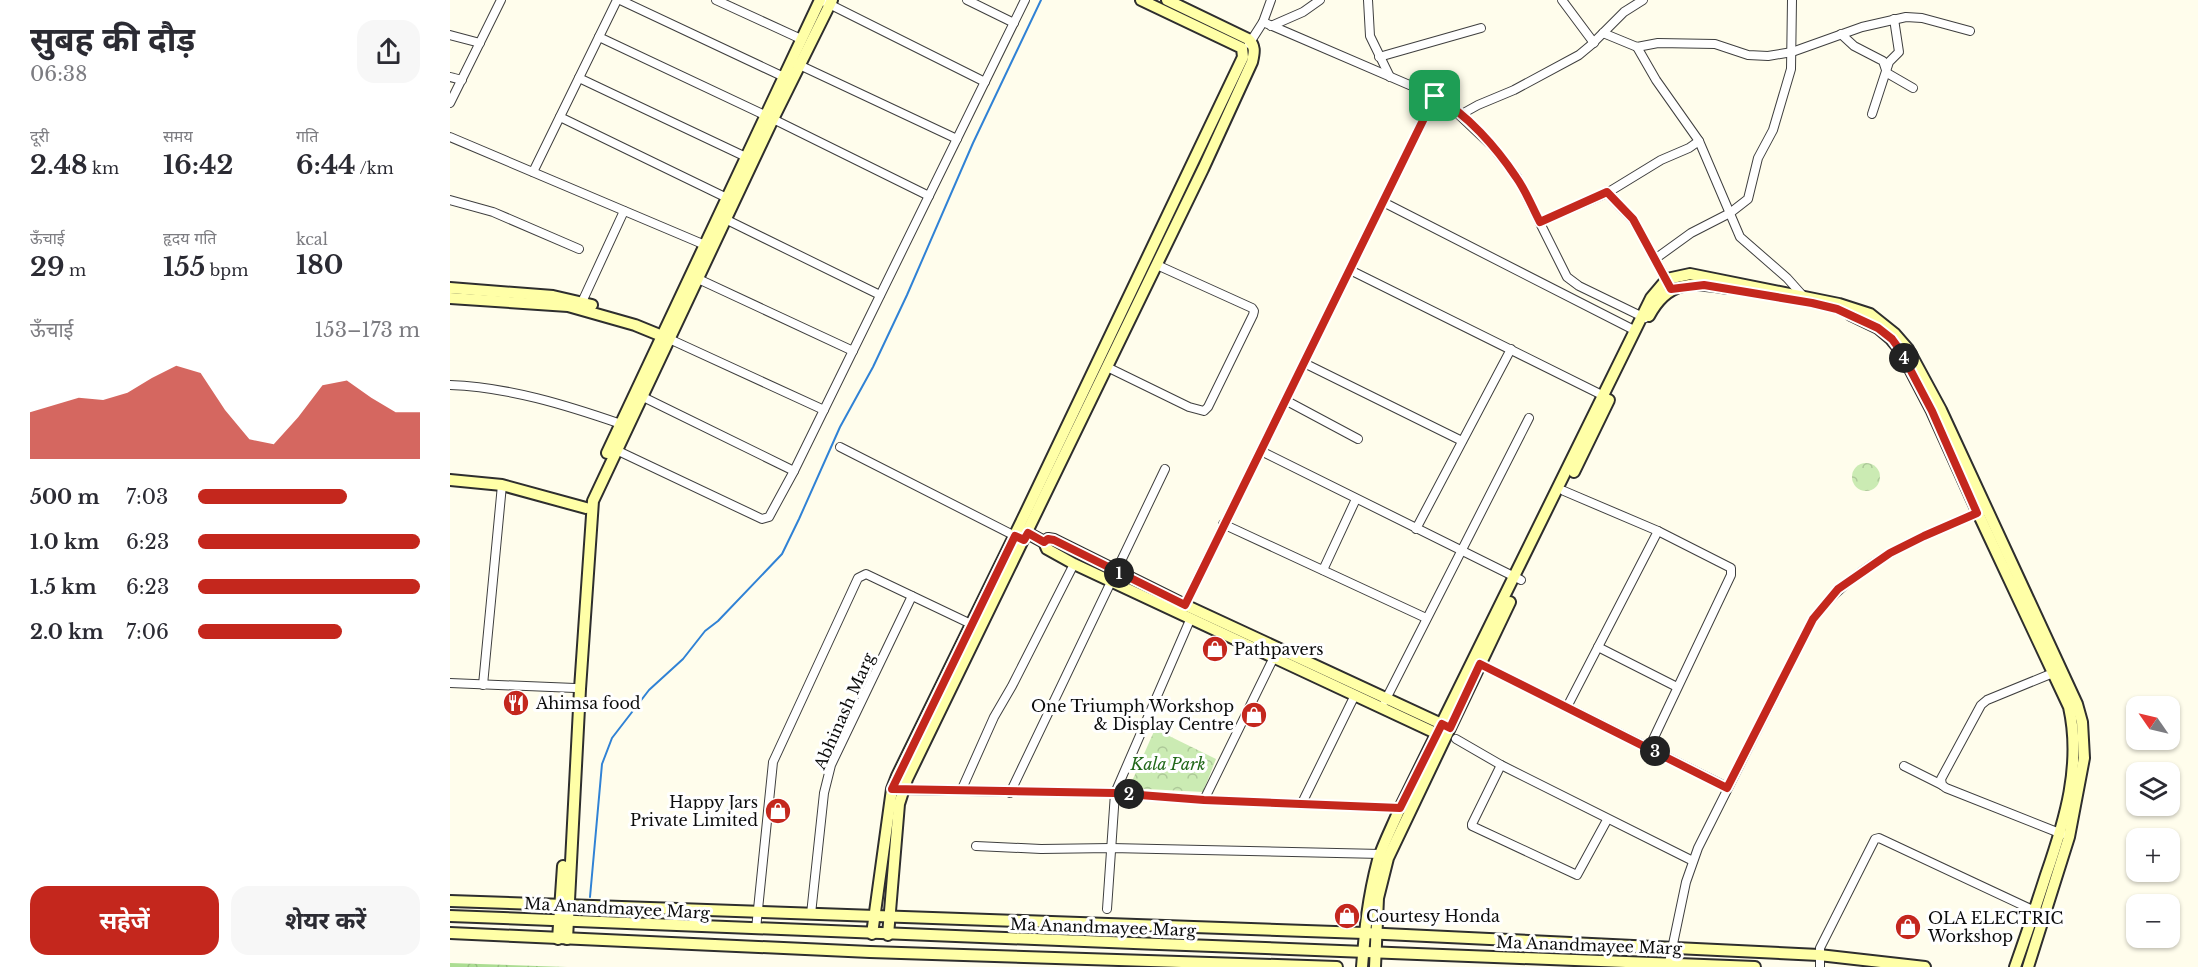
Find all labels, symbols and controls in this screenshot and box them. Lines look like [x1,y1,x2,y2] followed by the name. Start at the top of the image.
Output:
[30,19,195,60] text: सुबह की दौड़
[357,20,420,83] button: share
[30,62,87,86] text: 06:38
[1409,70,1460,121] pin
[1418,79,1451,112] icon: arrive
[30,126,49,146] text: दूरी
[163,126,193,146] text: समय
[296,126,318,146] text: गति
[30,149,87,181] text: 2.48
[163,149,233,181] text: 16:42
[296,149,355,181] text: 6:44
[87,158,119,178] text: km
[355,158,394,178] text: /km
[30,228,65,248] text: ऊँचाई
[163,228,216,248] text: हृदय गति
[296,229,328,249] text: kcal
[296,249,343,281] text: 180
[30,251,64,283] text: 29
[163,251,205,283] text: 155
[64,260,86,280] text: m
[205,260,248,280] text: bpm
[30,318,73,342] text: ऊँचाई
[314,318,420,342] text: 153–173 m
[1889,343,1919,373] pin: 4
[1899,348,1909,368] text: 4
[30,485,100,509] text: 500 m
[126,485,168,509] text: 7:03
[30,530,99,554] text: 1.0 km
[126,530,169,554] text: 6:23
[1104,558,1134,588] pin: 1
[1116,563,1122,583] text: 1
[30,575,97,599] text: 1.5 km
[126,575,169,599] text: 6:23
[30,620,104,644] text: 2.0 km
[126,620,169,644] text: 7:06
[1200,634,1230,664] shop icon: Pathpavers
[1234,639,1324,659] place label: Pathpavers
[809,649,879,773] street label: Abhinash Marg
[501,688,531,718] restaurant icon: Ahimsa food
[535,693,641,713] place label: Ahimsa food
[1031,696,1234,734] place label: One Triumph Workshop & Display Centre
[2126,696,2180,750] north arrow
[2126,696,2180,948] map controls
[1239,700,1269,730] shop icon: One Triumph Workshop & Display Centre
[1640,736,1670,766] pin: 3
[1650,741,1660,761] text: 3
[1130,754,1206,774] park label: Kala Park
[2126,762,2180,816] button: layers
[1114,779,1144,809] pin: 2
[1124,784,1134,804] text: 2
[630,792,758,830] place label: Happy Jars Private Limited
[763,796,793,826] shop icon: Happy Jars Private Limited
[2126,828,2180,882] button: +
[30,886,219,955] button: सहेजें
[231,886,420,955] button: शेयर करें
[524,893,711,923] street label: Ma Anandmayee Marg
[2126,894,2180,948] button: −
[1332,901,1362,931] shop icon: Courtesy Honda
[1366,906,1500,926] place label: Courtesy Honda
[1927,908,2063,946] place label: OLA ELECTRIC Workshop
[1893,912,1923,942] shop icon: OLA ELECTRIC Workshop
[1010,914,1197,940] street label: Ma Anandmayee Marg
[1496,932,1683,958] street label: Ma Anandmayee Marg

